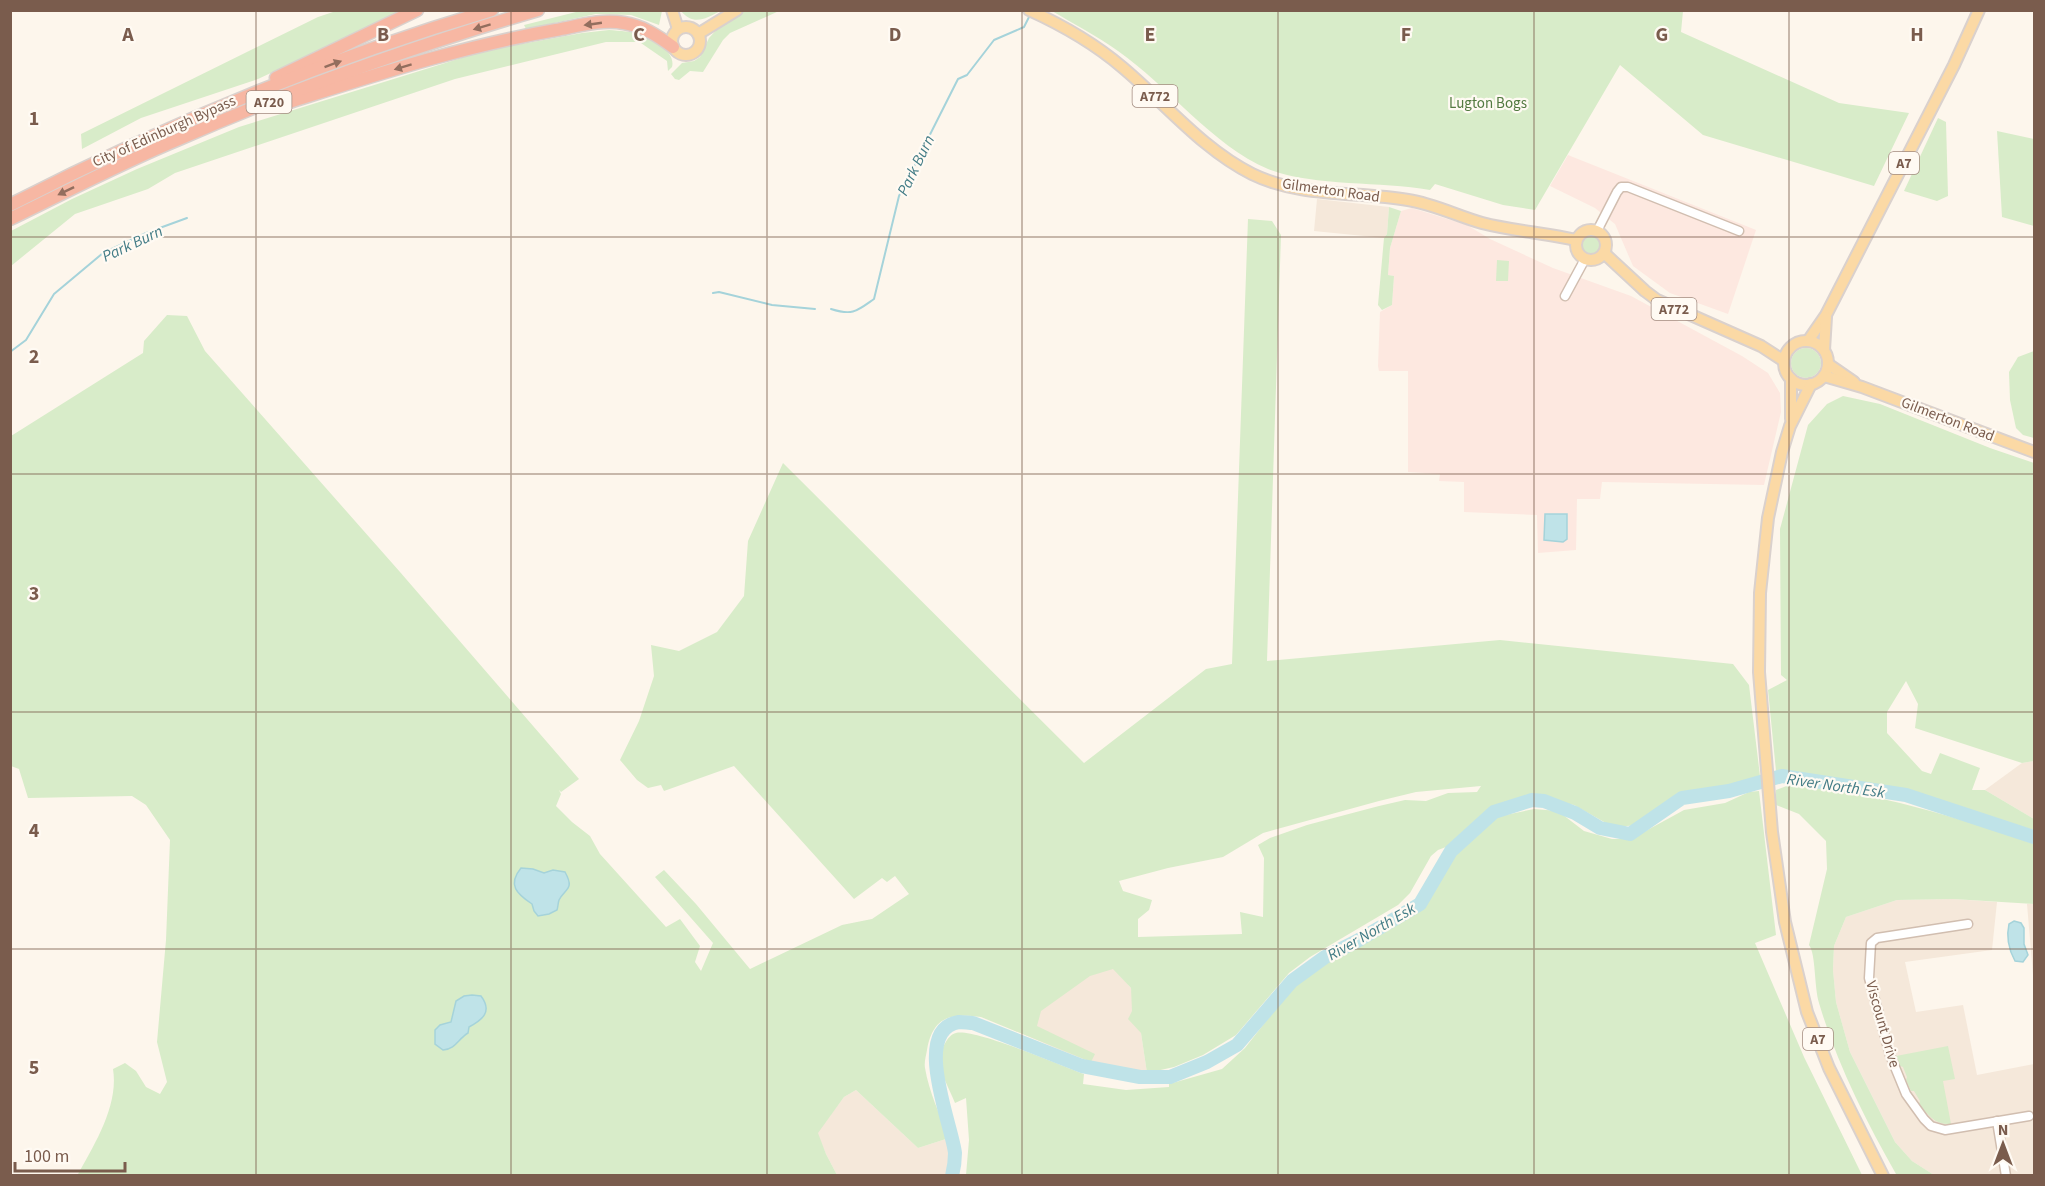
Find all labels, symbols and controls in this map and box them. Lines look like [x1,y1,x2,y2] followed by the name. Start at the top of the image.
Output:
[583,19,602,28] one-way arrow
[121,21,134,49] text: A
[377,21,389,49] text: B
[633,21,645,49] text: C
[889,21,901,49] text: D
[1145,21,1155,49] text: E
[1401,21,1411,49] text: F
[1656,21,1668,49] text: G
[1910,21,1924,49] text: H
[472,23,490,32] one-way arrow
[324,58,342,68] one-way arrow
[394,63,412,72] one-way arrow
[1132,85,1178,107] road number: A772
[89,90,239,173] street label: City of Edinburgh Bypass
[246,91,292,113] road number: A720
[1449,93,1527,114] park label: Lugton Bogs
[29,105,39,133] text: 1
[892,132,940,199] water label: Park Burn
[1889,152,1919,174] road number: A7
[1281,173,1381,208] street label: Gilmerton Road
[58,187,75,196] one-way arrow
[98,220,166,268] water label: Park Burn
[1652,298,1696,320] road number: A772
[29,343,39,371] text: 2
[1898,392,1997,447] street label: Gilmerton Road
[29,580,39,608] text: 3
[1786,768,1887,804] water label: River North Esk
[29,817,40,845] text: 4
[1323,898,1420,966] water label: River North Esk
[1860,978,1905,1070] street label: Viscount Drive
[1803,1028,1833,1050] road number: A7
[29,1054,39,1082] text: 5
[1973,1114,2033,1174] north arrow
[1998,1119,2008,1141] text: N
[15,1135,124,1173] scale bar
[24,1144,69,1169] text: 100 m

